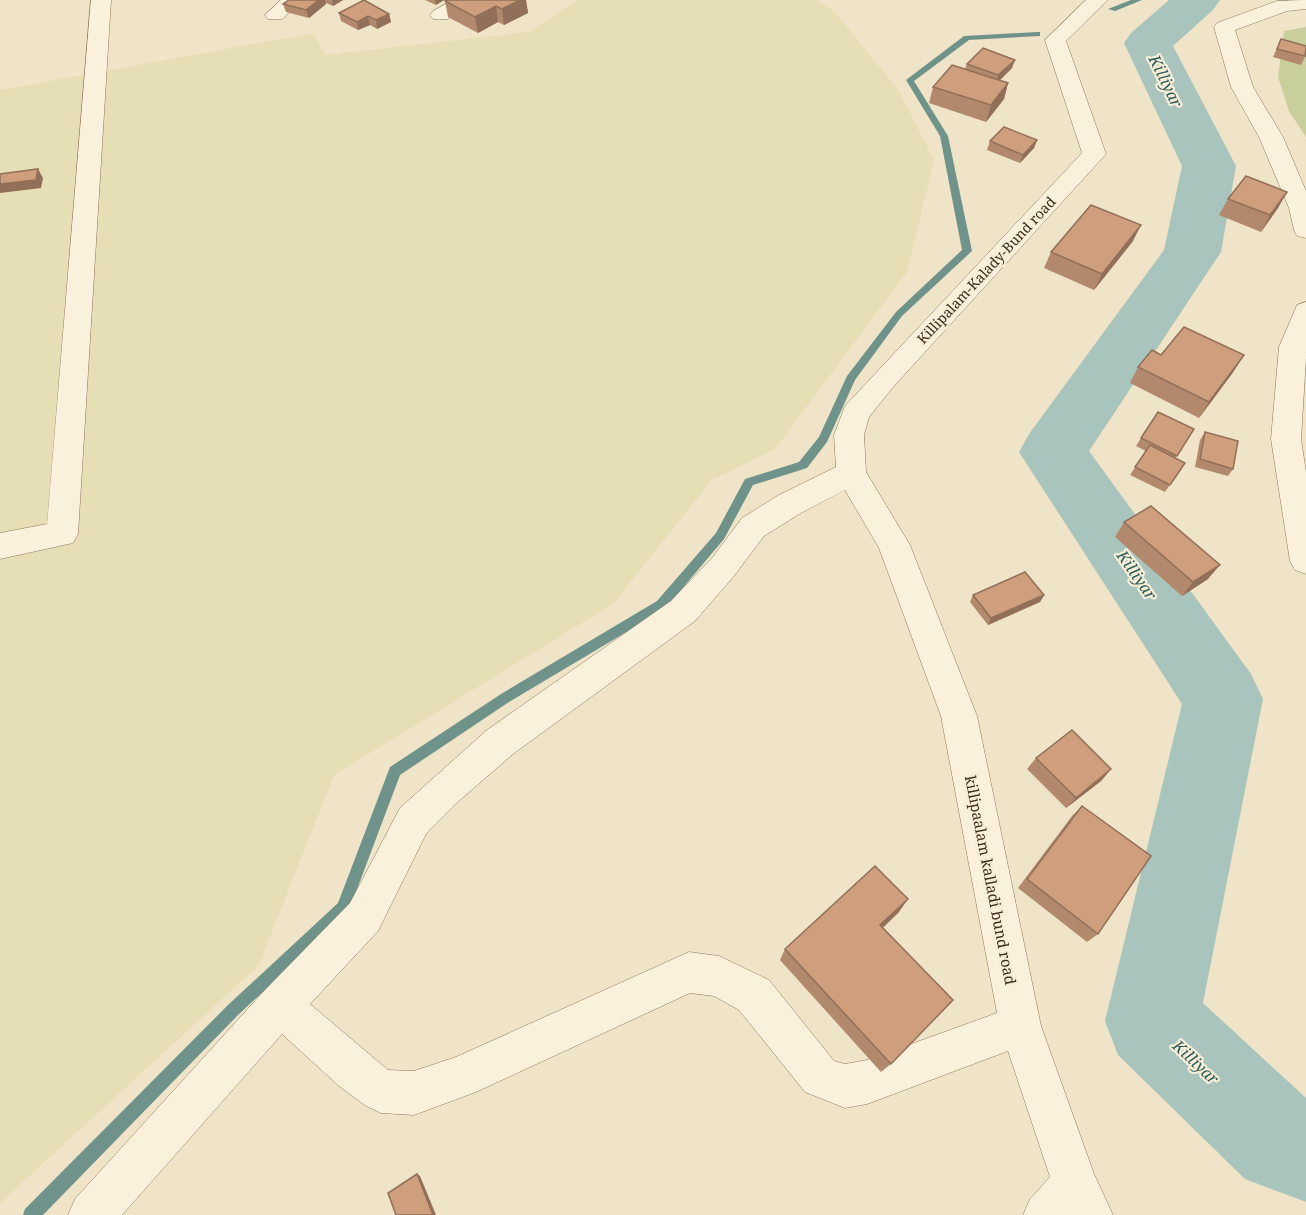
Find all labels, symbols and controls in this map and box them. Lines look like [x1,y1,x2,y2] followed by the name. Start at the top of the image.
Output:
[1143,50,1188,111] water label: Killiyar
[913,192,1060,348] street label: Killipalam-Kalady-Bund road
[1111,545,1162,605] water label: Killiyar
[961,774,1021,986] street label: killipaalam kalladi bund road
[1167,1034,1224,1089] water label: Killiyar

